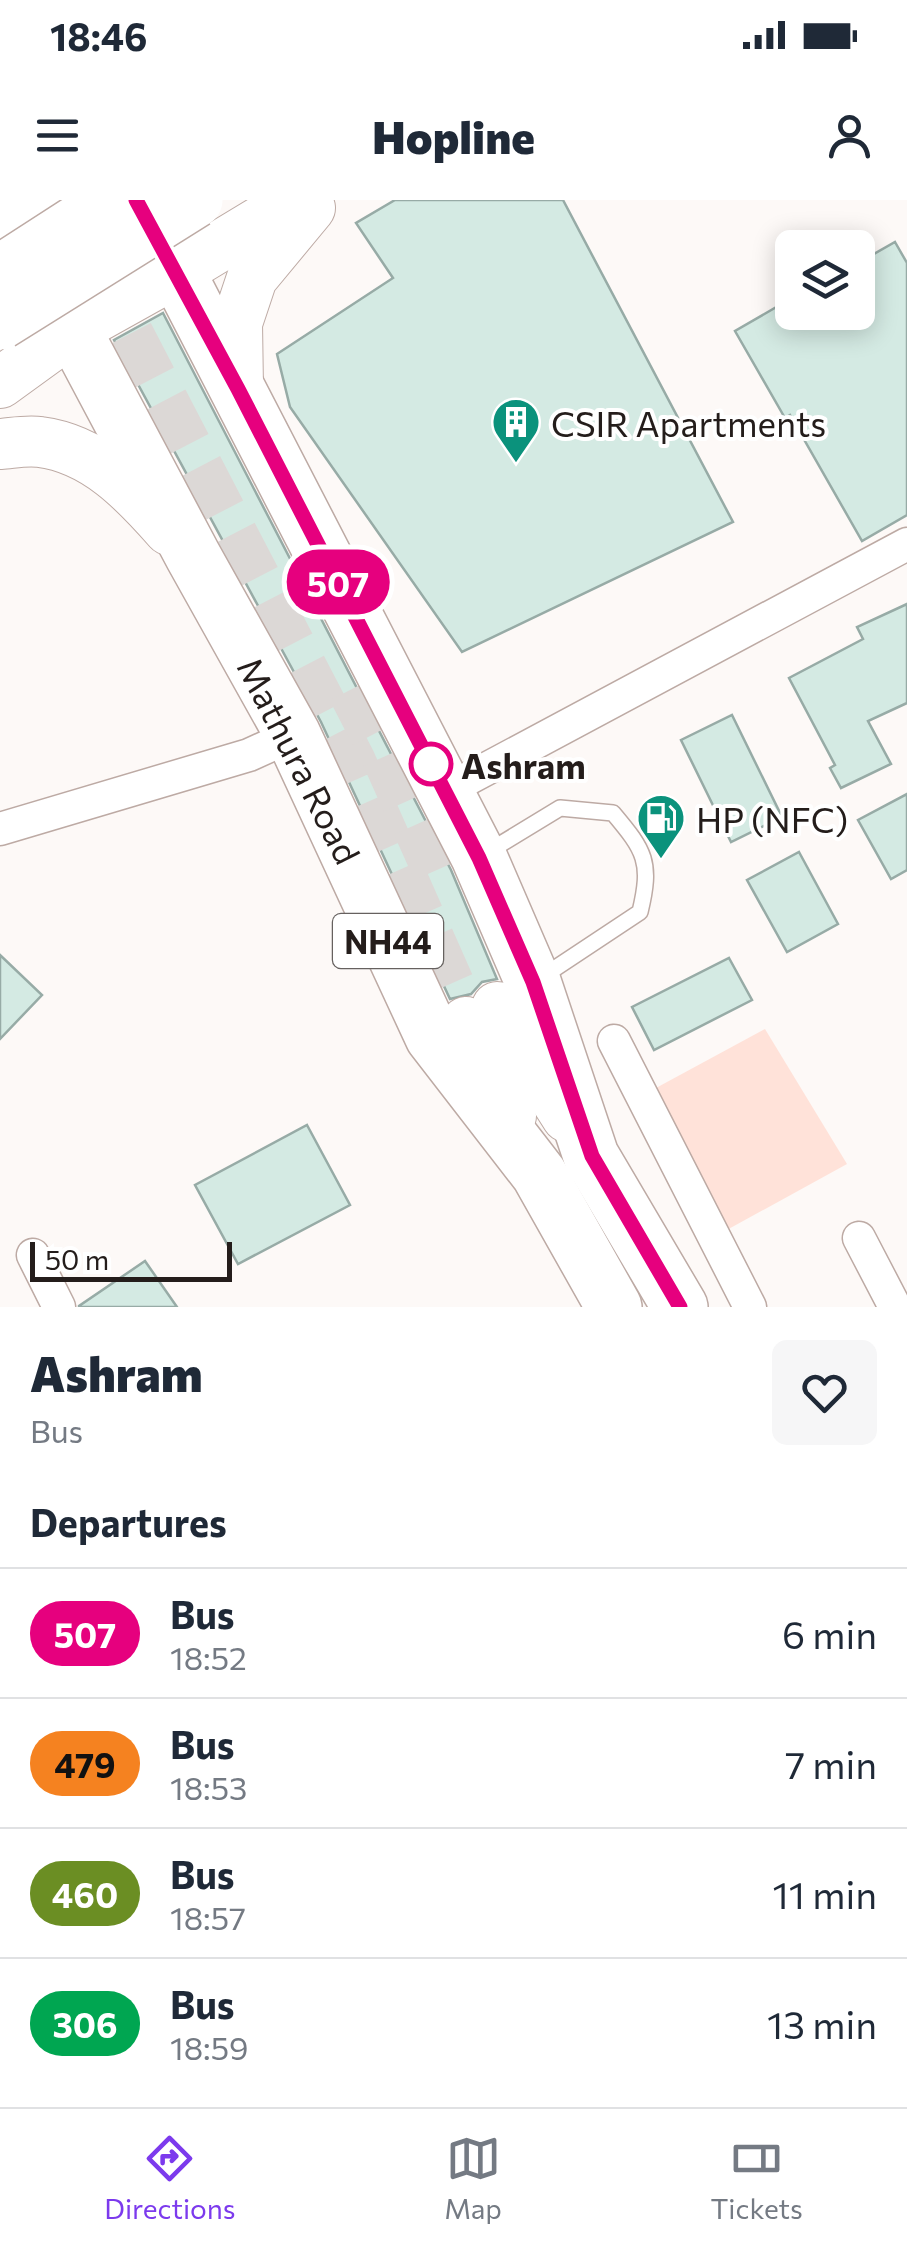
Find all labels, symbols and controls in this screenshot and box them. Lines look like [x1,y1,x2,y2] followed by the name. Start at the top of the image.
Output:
[50,12,148,59] text: 18:46
[30,108,85,163] icon: menu
[372,108,535,163] text: Hopline
[822,108,877,163] icon: person
[775,230,875,330] map controls
[775,230,875,330] button: layers
[490,396,542,464] building icon: CSIR Apartments
[551,401,826,444] place label: CSIR Apartments
[280,550,396,614] line badge: 507
[307,561,369,604] text: 507
[230,650,370,870] street label: Mathura Road
[410,743,452,785] marker: Ashram
[461,743,586,786] place label: Ashram
[635,792,687,860] fuel station icon: HP (NFC)
[696,797,848,840] place label: HP (NFC)
[333,914,443,968] road number: NH44
[30,1237,232,1282] scale bar
[45,1242,109,1276] text: 50 m
[772,1340,877,1445] button: heart
[30,1343,203,1402] text: Ashram
[30,1410,83,1450] text: Bus
[30,1498,227,1545] text: Departures
[170,1590,235,1637] text: Bus
[782,1610,877,1657] text: 6 min
[54,1612,116,1655] text: 507
[170,1637,247,1677] text: 18:52
[170,1720,235,1767] text: Bus
[785,1740,877,1787] text: 7 min
[54,1742,116,1785] text: 479
[170,1767,247,1807] text: 18:53
[170,1850,235,1897] text: Bus
[773,1870,877,1917] text: 11 min
[52,1872,118,1915] text: 460
[170,1897,246,1937] text: 18:57
[170,1980,235,2027] text: Bus
[767,2000,877,2047] text: 13 min
[52,2002,118,2045] text: 306
[170,2027,248,2067] text: 18:59
[104,2131,236,2225] tab: Directions
[444,2131,502,2225] tab: Map
[710,2131,803,2225] tab: Tickets

